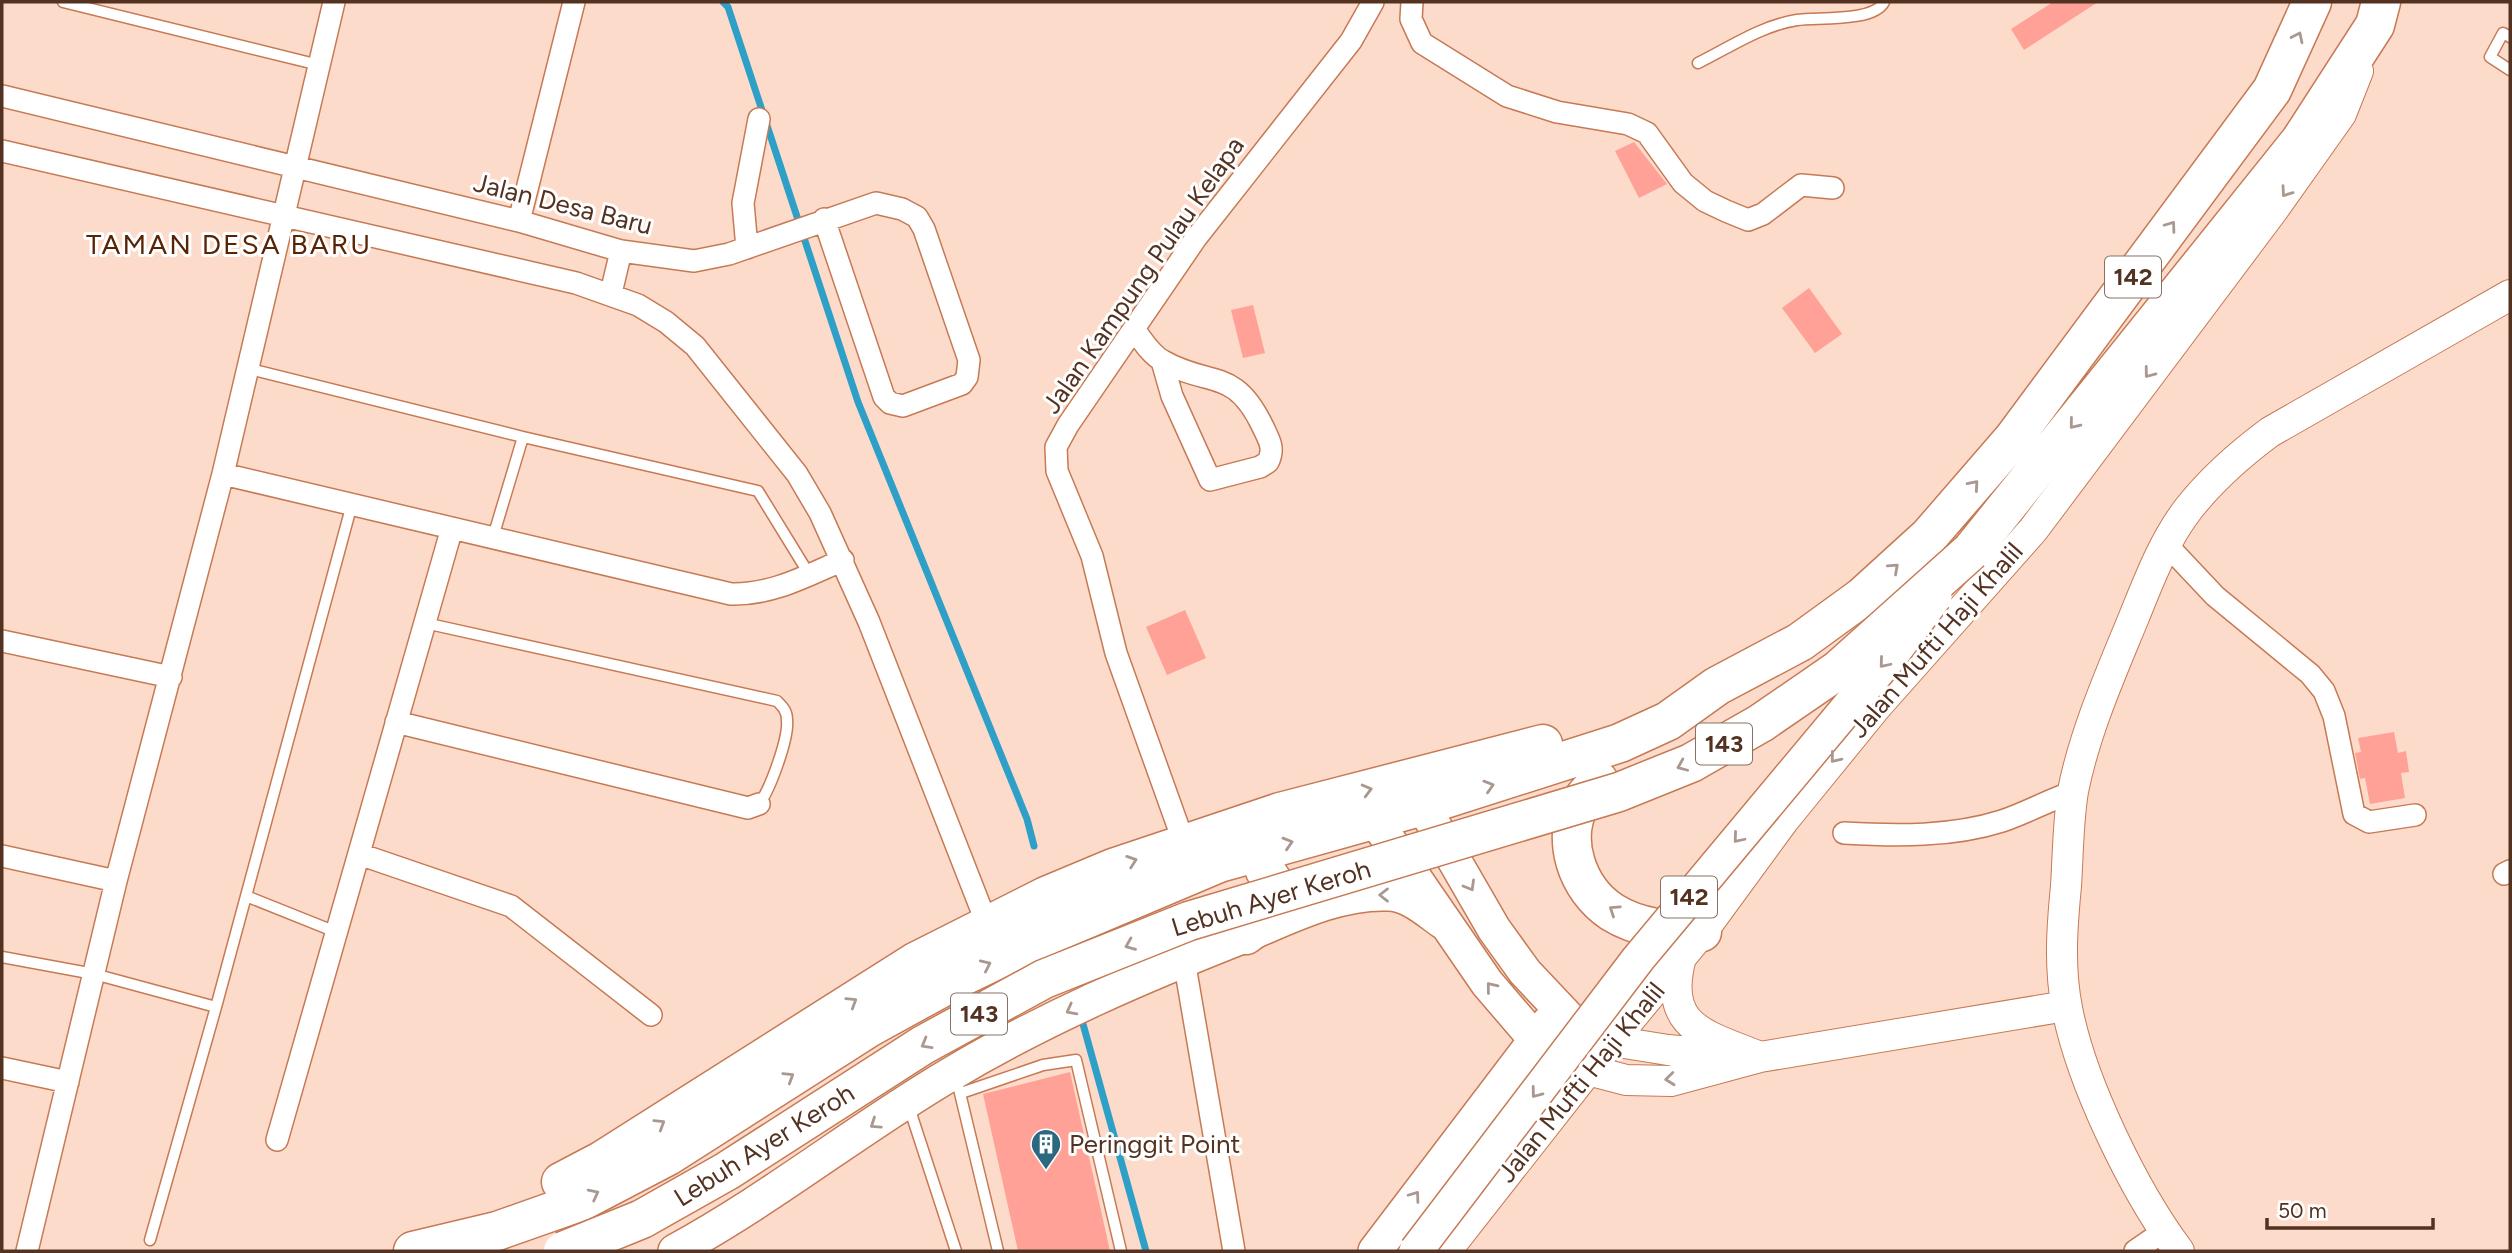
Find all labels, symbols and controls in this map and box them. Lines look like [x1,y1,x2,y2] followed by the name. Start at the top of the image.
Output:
[2289,32,2303,44] one-way arrow
[1035,130,1251,420] street label: Jalan Kampung Pulau Kelapa
[470,166,656,242] street label: Jalan Desa Baru
[2282,184,2294,197] one-way arrow
[2163,221,2175,234] one-way arrow
[86,227,372,261] district label: TAMAN DESA BARU
[2105,256,2161,298] road number: 142
[2144,365,2157,378] one-way arrow
[2070,417,2083,429] one-way arrow
[1966,480,1978,493] one-way arrow
[1842,536,2030,744] street label: Jalan Mufti Haji Khalil
[1886,564,1899,576] one-way arrow
[1880,656,1893,668] one-way arrow
[1696,724,1752,764] road number: 143
[1830,750,1843,762] one-way arrow
[1677,758,1689,772] one-way arrow
[1482,780,1494,795] one-way arrow
[1360,784,1372,798] one-way arrow
[1734,830,1747,842] one-way arrow
[1281,836,1293,851] one-way arrow
[1167,852,1375,944] street label: Lebuh Ayer Keroh
[1125,855,1137,869] one-way arrow
[1661,876,1717,917] road number: 142
[1462,879,1475,892] one-way arrow
[1378,887,1388,903] one-way arrow
[1609,906,1622,919] one-way arrow
[1124,936,1136,950] one-way arrow
[979,959,992,973] one-way arrow
[1490,975,1672,1189] street label: Jalan Mufti Haji Khalil
[1487,983,1499,996] one-way arrow
[951,994,1007,1034] road number: 143
[845,997,858,1010] one-way arrow
[1066,1002,1078,1016] one-way arrow
[920,1036,933,1049] one-way arrow
[781,1072,794,1085] one-way arrow
[1664,1072,1676,1087] one-way arrow
[668,1077,860,1213] street label: Lebuh Ayer Keroh
[1532,1085,1544,1097] one-way arrow
[869,1116,882,1129] one-way arrow
[653,1119,666,1132] one-way arrow
[1029,1127,1063,1171] building icon: Peringgit Point
[1069,1128,1241,1160] place label: Peringgit Point
[2267,1186,2433,1230] scale bar
[587,1189,599,1203] one-way arrow
[1407,1191,1419,1204] one-way arrow
[2278,1198,2327,1223] text: 50 m

